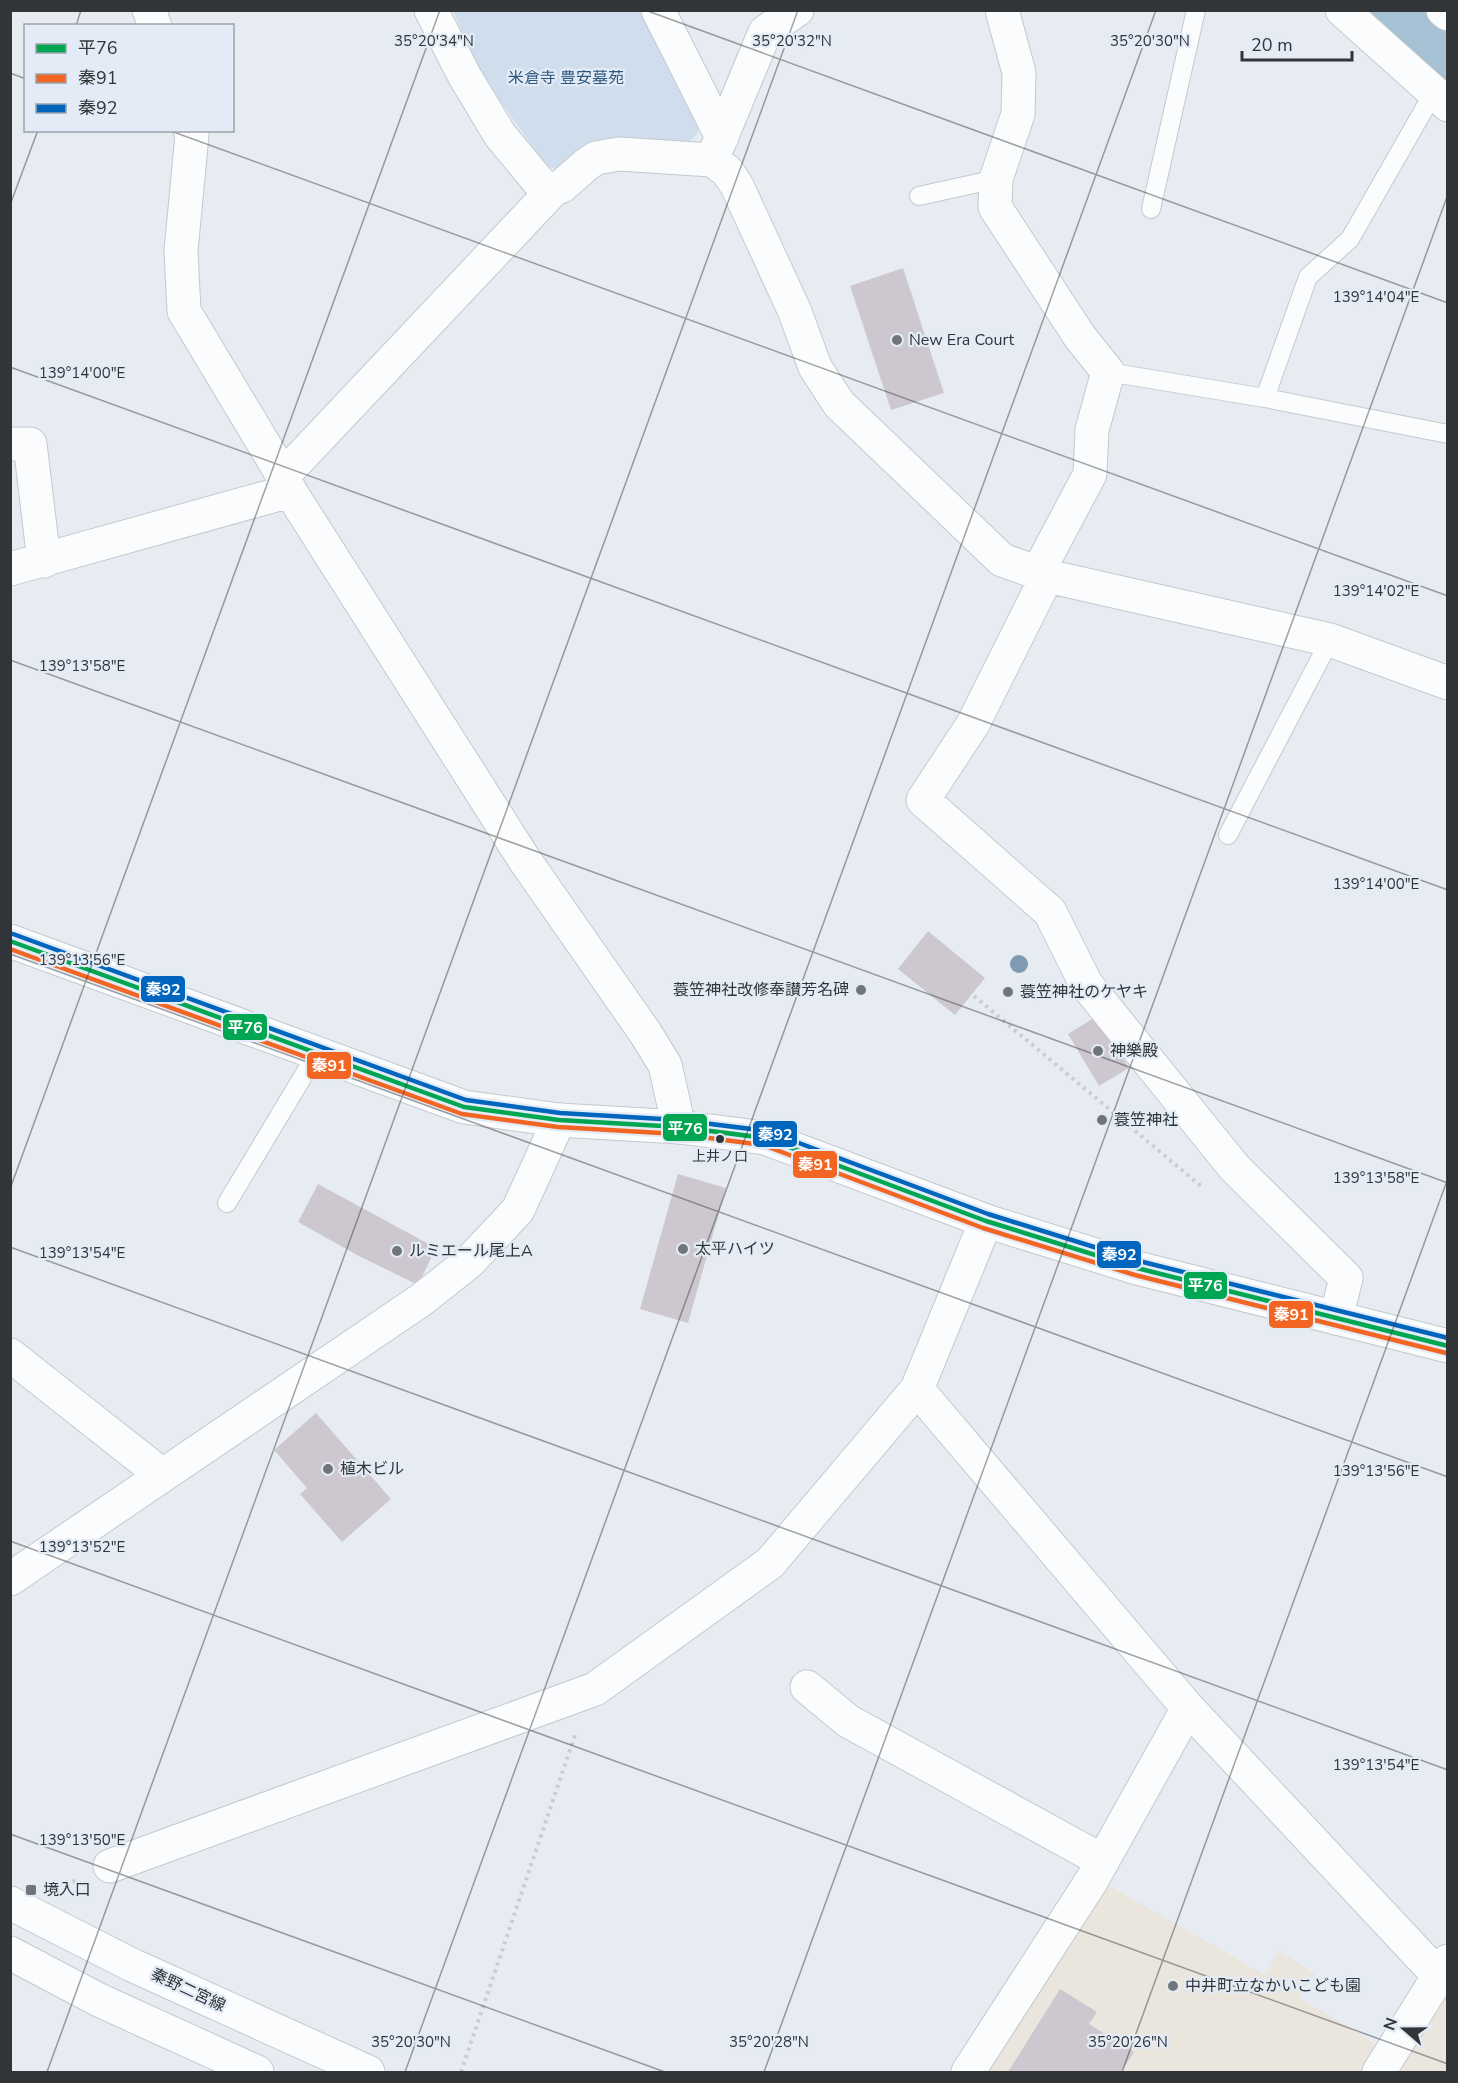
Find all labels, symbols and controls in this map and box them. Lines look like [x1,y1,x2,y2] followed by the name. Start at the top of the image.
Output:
[24,24,234,132] legend
[1242,24,1352,62] scale bar
[394,31,474,51] text: 35°20'34"N
[752,31,832,51] text: 35°20'32"N
[1110,31,1190,51] text: 35°20'30"N
[1251,33,1293,57] text: 20 m
[78,36,118,60] text: 平76
[78,66,118,90] text: 秦91
[508,67,624,89] park label: 米倉寺 豊安墓苑
[78,96,118,120] text: 秦92
[1333,287,1419,307] text: 139°14'04"E
[909,329,1015,351] place label: New Era Court
[890,333,904,347] marker: New Era Court
[39,363,125,383] text: 139°14'00"E
[1333,581,1419,601] text: 139°14'02"E
[39,656,125,676] text: 139°13'58"E
[1333,874,1419,894] text: 139°14'00"E
[39,950,125,970] text: 139°13'56"E
[140,975,186,1003] line badge: 秦92
[145,979,181,1001] text: 秦92
[673,979,849,1001] place label: 蓑笠神社改修奉讃芳名碑
[1020,981,1148,1003] place label: 蓑笠神社のケヤキ
[854,983,868,997] marker: 蓑笠神社改修奉讃芳名碑
[1001,985,1015,999] marker: 蓑笠神社のケヤキ
[222,1013,268,1041] line badge: 平76
[227,1017,263,1039] text: 平76
[1110,1040,1158,1062] place label: 神樂殿
[1091,1044,1105,1058] marker: 神樂殿
[306,1051,352,1080] line badge: 秦91
[311,1055,347,1077] text: 秦91
[1114,1109,1178,1131] place label: 蓑笠神社
[662,1113,708,1142] line badge: 平76
[1095,1113,1109,1127] marker: 蓑笠神社
[667,1118,703,1140] text: 平76
[752,1120,798,1148] line badge: 秦92
[757,1124,793,1146] text: 秦92
[714,1133,726,1145] marker: 上井ノ口
[692,1147,748,1166] place label: 上井ノ口
[792,1150,838,1179] line badge: 秦91
[797,1154,833,1176] text: 秦91
[1333,1168,1419,1188] text: 139°13'58"E
[695,1238,775,1260] place label: 太平ハイツ
[409,1240,533,1262] place label: ルミエール尾上A
[1096,1240,1142,1269] line badge: 秦92
[676,1242,690,1256] marker: 太平ハイツ
[39,1243,125,1263] text: 139°13'54"E
[390,1244,404,1258] marker: ルミエール尾上A
[1101,1244,1137,1266] text: 秦92
[1183,1271,1228,1300] line badge: 平76
[1187,1275,1223,1297] text: 平76
[1268,1300,1314,1329] line badge: 秦91
[1273,1304,1309,1326] text: 秦91
[340,1458,404,1480] place label: 植木ビル
[1333,1461,1419,1481] text: 139°13'56"E
[321,1462,335,1476] marker: 植木ビル
[39,1537,125,1557] text: 139°13'52"E
[1333,1755,1419,1775] text: 139°13'54"E
[39,1830,125,1850] text: 139°13'50"E
[43,1879,91,1901] place label: 境入口
[24,1883,38,1897] marker: 境入口
[147,1963,229,2017] street label: 秦野二宮線
[1185,1975,1361,1997] place label: 中井町立なかいこども園
[1166,1979,1180,1993] marker: 中井町立なかいこども園
[1374,1999,1434,2059] north arrow
[1378,2015,1403,2034] text: N
[371,2032,451,2052] text: 35°20'30"N
[729,2032,809,2052] text: 35°20'28"N
[1088,2032,1168,2052] text: 35°20'26"N

